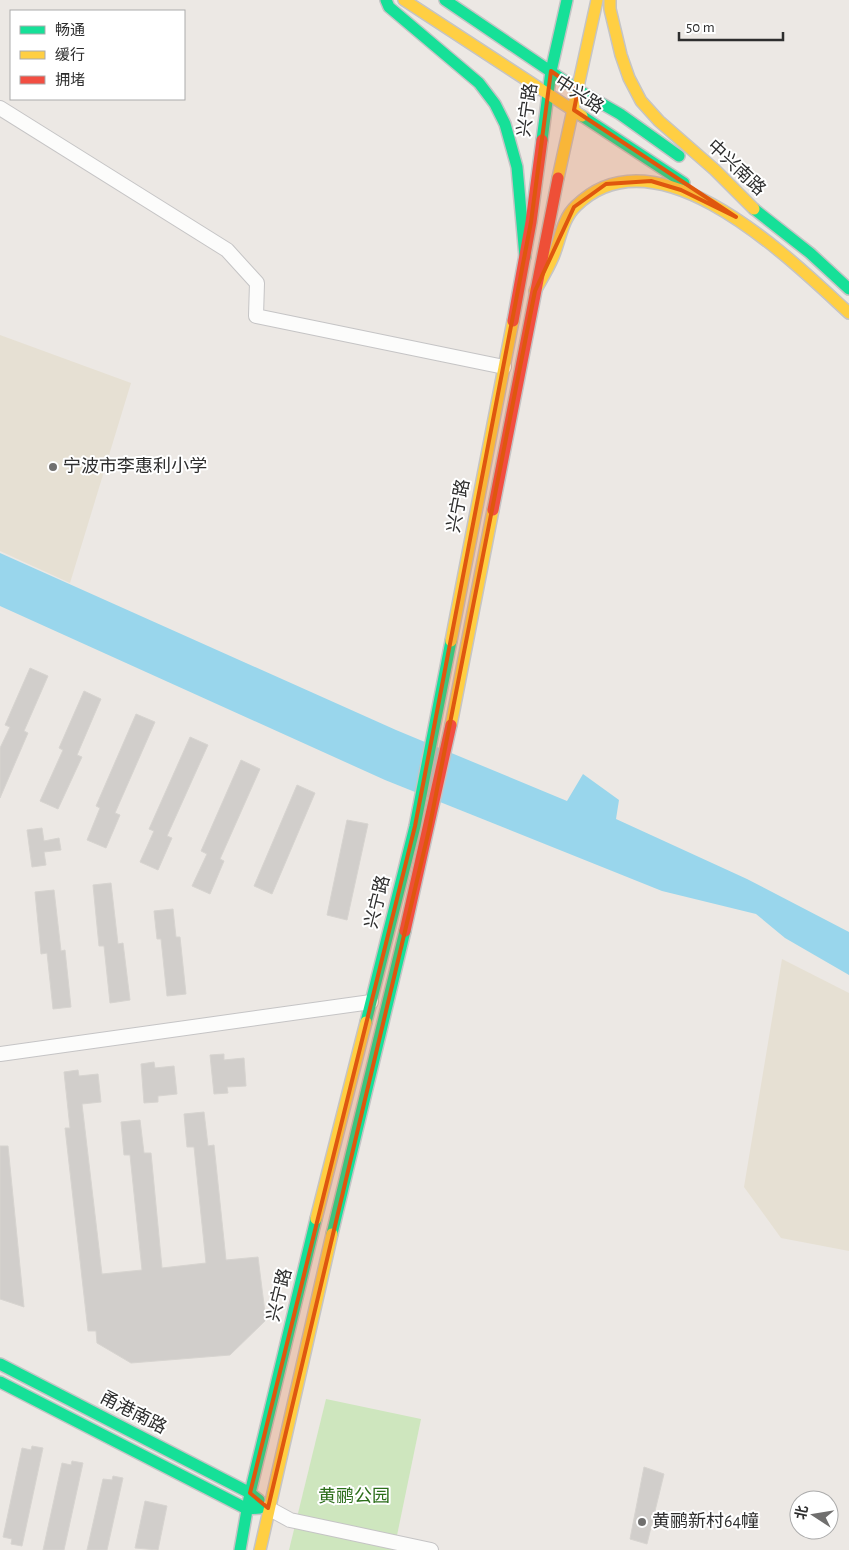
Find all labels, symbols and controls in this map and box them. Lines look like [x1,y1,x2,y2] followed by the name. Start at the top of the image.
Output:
[10,10,185,100] legend
[679,10,783,42] scale bar
[686,20,715,35] text: 50 m
[55,22,85,38] text: 畅通
[55,47,85,63] text: 缓行
[551,71,608,117] street label: 中兴路
[55,72,85,88] text: 拥堵
[513,82,541,138] street label: 兴宁路
[704,135,770,199] street label: 中兴南路
[63,456,207,476] place label: 宁波市李惠利小学
[47,461,59,473] marker: 宁波市李惠利小学
[443,477,473,534] street label: 兴宁路
[361,873,393,930] street label: 兴宁路
[263,1266,295,1323] street label: 兴宁路
[97,1387,170,1437] street label: 甬港南路
[318,1487,390,1506] park label: 黄鹂公园
[789,1490,839,1540] north arrow
[793,1504,811,1521] text: 北
[652,1511,759,1531] place label: 黄鹂新村64幢
[636,1516,648,1528] marker: 黄鹂新村64幢

